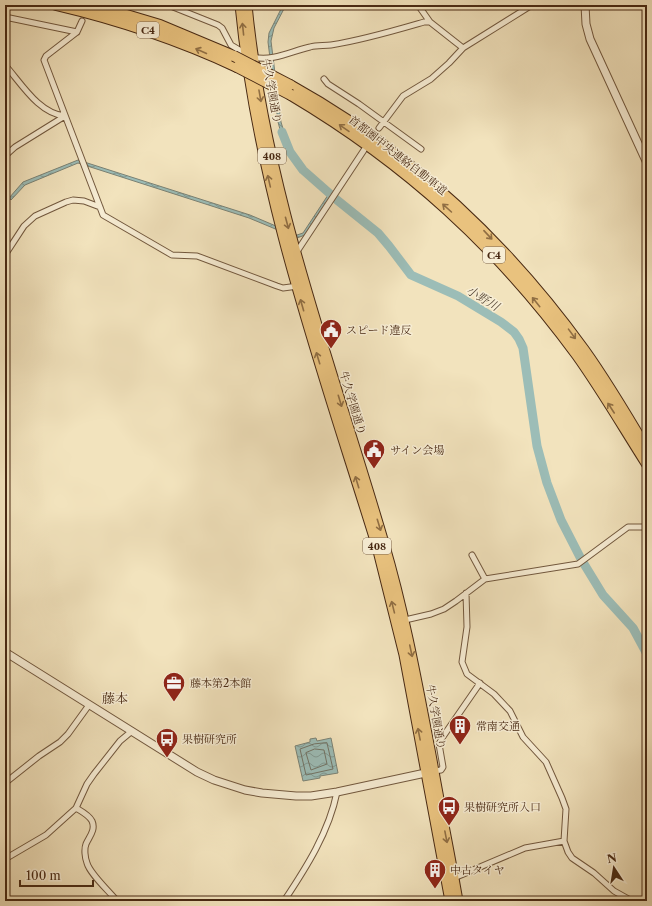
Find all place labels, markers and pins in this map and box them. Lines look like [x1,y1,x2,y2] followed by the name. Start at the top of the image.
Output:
[318,317,344,350] public building icon: スピード違反
[346,323,412,337] place label: スピード違反
[361,437,387,470] public building icon: サイン会場
[390,443,444,457] place label: サイン会場
[161,670,187,703] office icon: 藤本第2本館
[190,676,251,690] place label: 藤本第2本館
[447,713,473,746] building icon: 常南交通
[476,719,520,733] place label: 常南交通
[154,726,180,759] bus stop icon: 果樹研究所
[182,732,237,746] place label: 果樹研究所
[436,794,462,827] bus stop icon: 果樹研究所入口
[464,800,541,814] place label: 果樹研究所入口
[422,857,448,890] building icon: 中古タイヤ
[450,863,505,877] place label: 中古タイヤ

